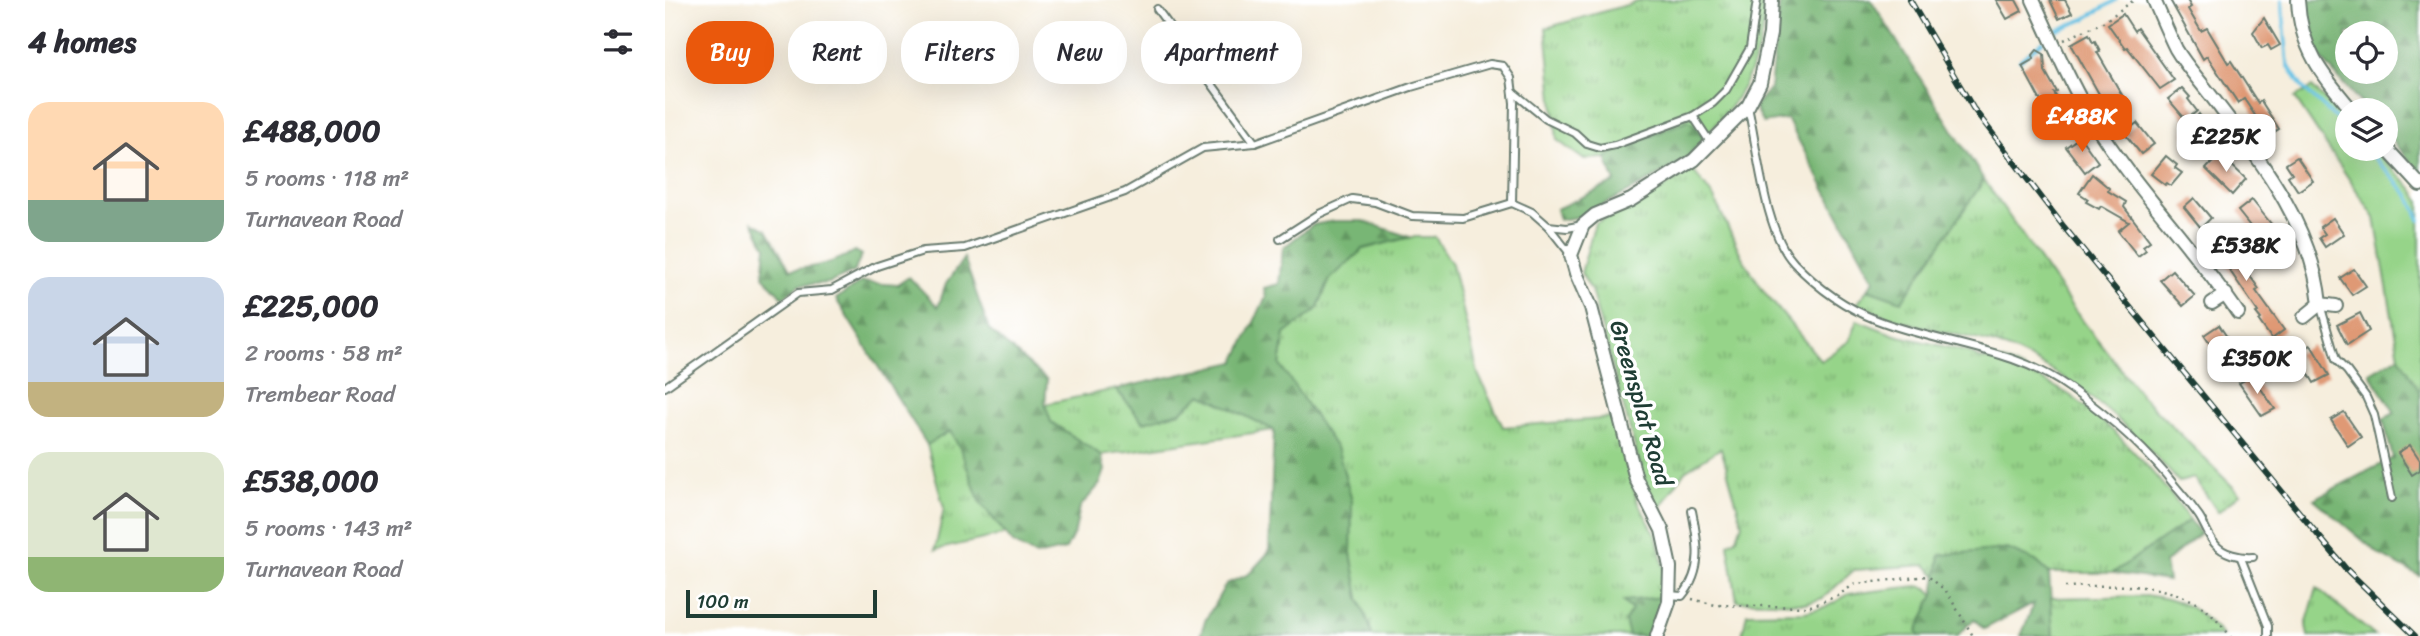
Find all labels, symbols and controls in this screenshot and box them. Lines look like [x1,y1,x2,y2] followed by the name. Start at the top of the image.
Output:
[28,15,136,69] text: 4 homes
[686,21,774,84] chip: Buy
[788,21,887,84] chip: Rent
[901,21,1019,84] chip: Filters
[1033,21,1127,84] chip: New
[1141,21,1302,84] chip: Apartment
[2335,21,2398,161] map controls
[2335,21,2398,84] button: locate
[599,23,637,61] icon: filters
[2033,94,2131,154] pin: £488K
[2048,96,2116,137] text: £488K
[2335,98,2398,161] button: layers
[245,104,381,158] text: £488,000
[2177,114,2275,174] pin: £225K
[2193,116,2259,157] text: £225K
[84,130,168,214] icon: home
[245,158,409,199] text: 5 rooms · 118 m²
[245,199,402,240] text: Turnavean Road
[2197,224,2295,283] pin: £538K
[2213,225,2279,266] text: £538K
[245,279,379,333] text: £225,000
[84,305,168,389] icon: home
[1597,315,1685,493] street label: Greensplat Road
[245,333,403,374] text: 2 rooms · 58 m²
[2208,336,2306,396] pin: £350K
[2223,338,2291,379] text: £350K
[245,374,395,415] text: Trembear Road
[245,454,379,508] text: £538,000
[84,480,168,564] icon: home
[245,508,413,549] text: 5 rooms · 143 m²
[245,549,402,590] text: Turnavean Road
[697,585,749,618] text: 100 m
[686,587,877,619] scale bar

